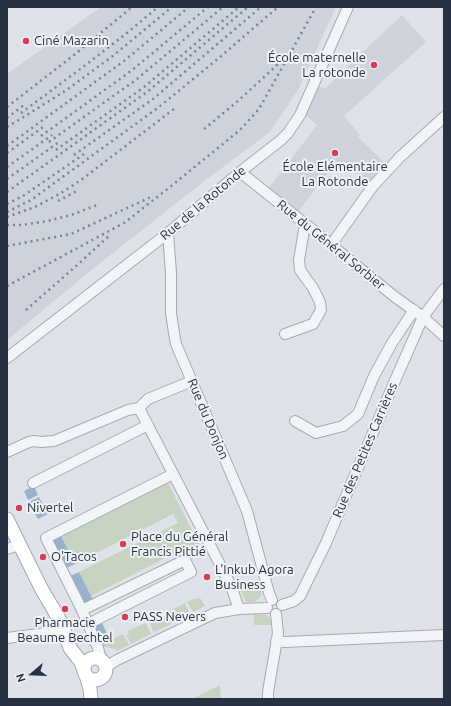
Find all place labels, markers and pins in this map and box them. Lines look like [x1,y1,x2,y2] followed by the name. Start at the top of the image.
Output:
[34,33,109,49] place label: Ciné Mazarin
[21,36,31,46] marker: Ciné Mazarin
[268,50,366,81] place label: École maternelle La rotonde
[369,60,379,70] marker: École maternelle La rotonde
[330,148,340,158] marker: École Elémentaire La Rotonde
[282,159,388,190] place label: École Elémentaire La Rotonde
[27,500,74,516] place label: Nivertel
[14,503,24,513] marker: Nivertel
[131,529,228,560] place label: Place du Général Francis Pittié
[118,539,128,549] marker: Place du Général Francis Pittié
[51,549,97,565] place label: O'Tacos
[38,552,48,562] marker: O'Tacos
[215,562,294,593] place label: L'Inkub Agora Business
[202,572,212,582] marker: L'Inkub Agora Business
[60,604,70,614] marker: Pharmacie Beaume Bechtel
[133,609,206,625] place label: PASS Nevers
[120,612,130,622] marker: PASS Nevers
[17,615,113,646] place label: Pharmacie Beaume Bechtel

